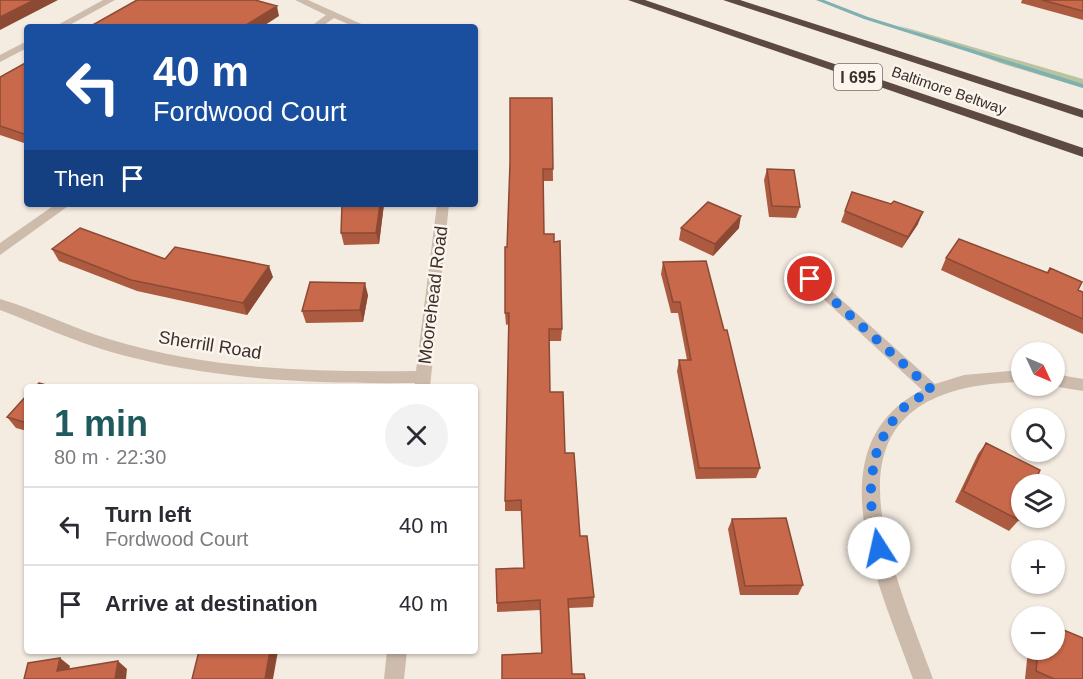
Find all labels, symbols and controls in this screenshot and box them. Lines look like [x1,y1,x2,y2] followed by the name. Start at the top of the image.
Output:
[54,48,132,126] icon: left
[153,48,249,95] text: 40 m
[889,62,1009,118] street label: Baltimore Beltway
[834,64,882,90] road number: I 695
[153,97,347,127] text: Fordwood Court
[116,162,149,195] icon: arrive
[54,166,104,191] text: Then
[415,225,451,365] street label: Moorehead Road
[784,253,835,304] pin
[793,262,826,295] icon: arrive
[157,327,263,363] street label: Sherrill Road
[1011,342,1065,396] north arrow
[1011,342,1065,660] map controls
[54,403,148,444] text: 1 min
[385,404,448,467] button: close
[1011,408,1065,462] button: search
[54,446,166,468] text: 80 m · 22:30
[1011,474,1065,528] button: layers
[105,502,191,527] text: Turn left
[54,510,87,543] icon: left
[399,513,448,538] text: 40 m
[847,516,911,580] position arrow
[105,528,248,550] text: Fordwood Court
[1011,540,1065,594] button: +
[54,588,87,621] icon: arrive
[105,591,318,616] text: Arrive at destination
[399,591,448,616] text: 40 m
[1011,606,1065,660] button: −

